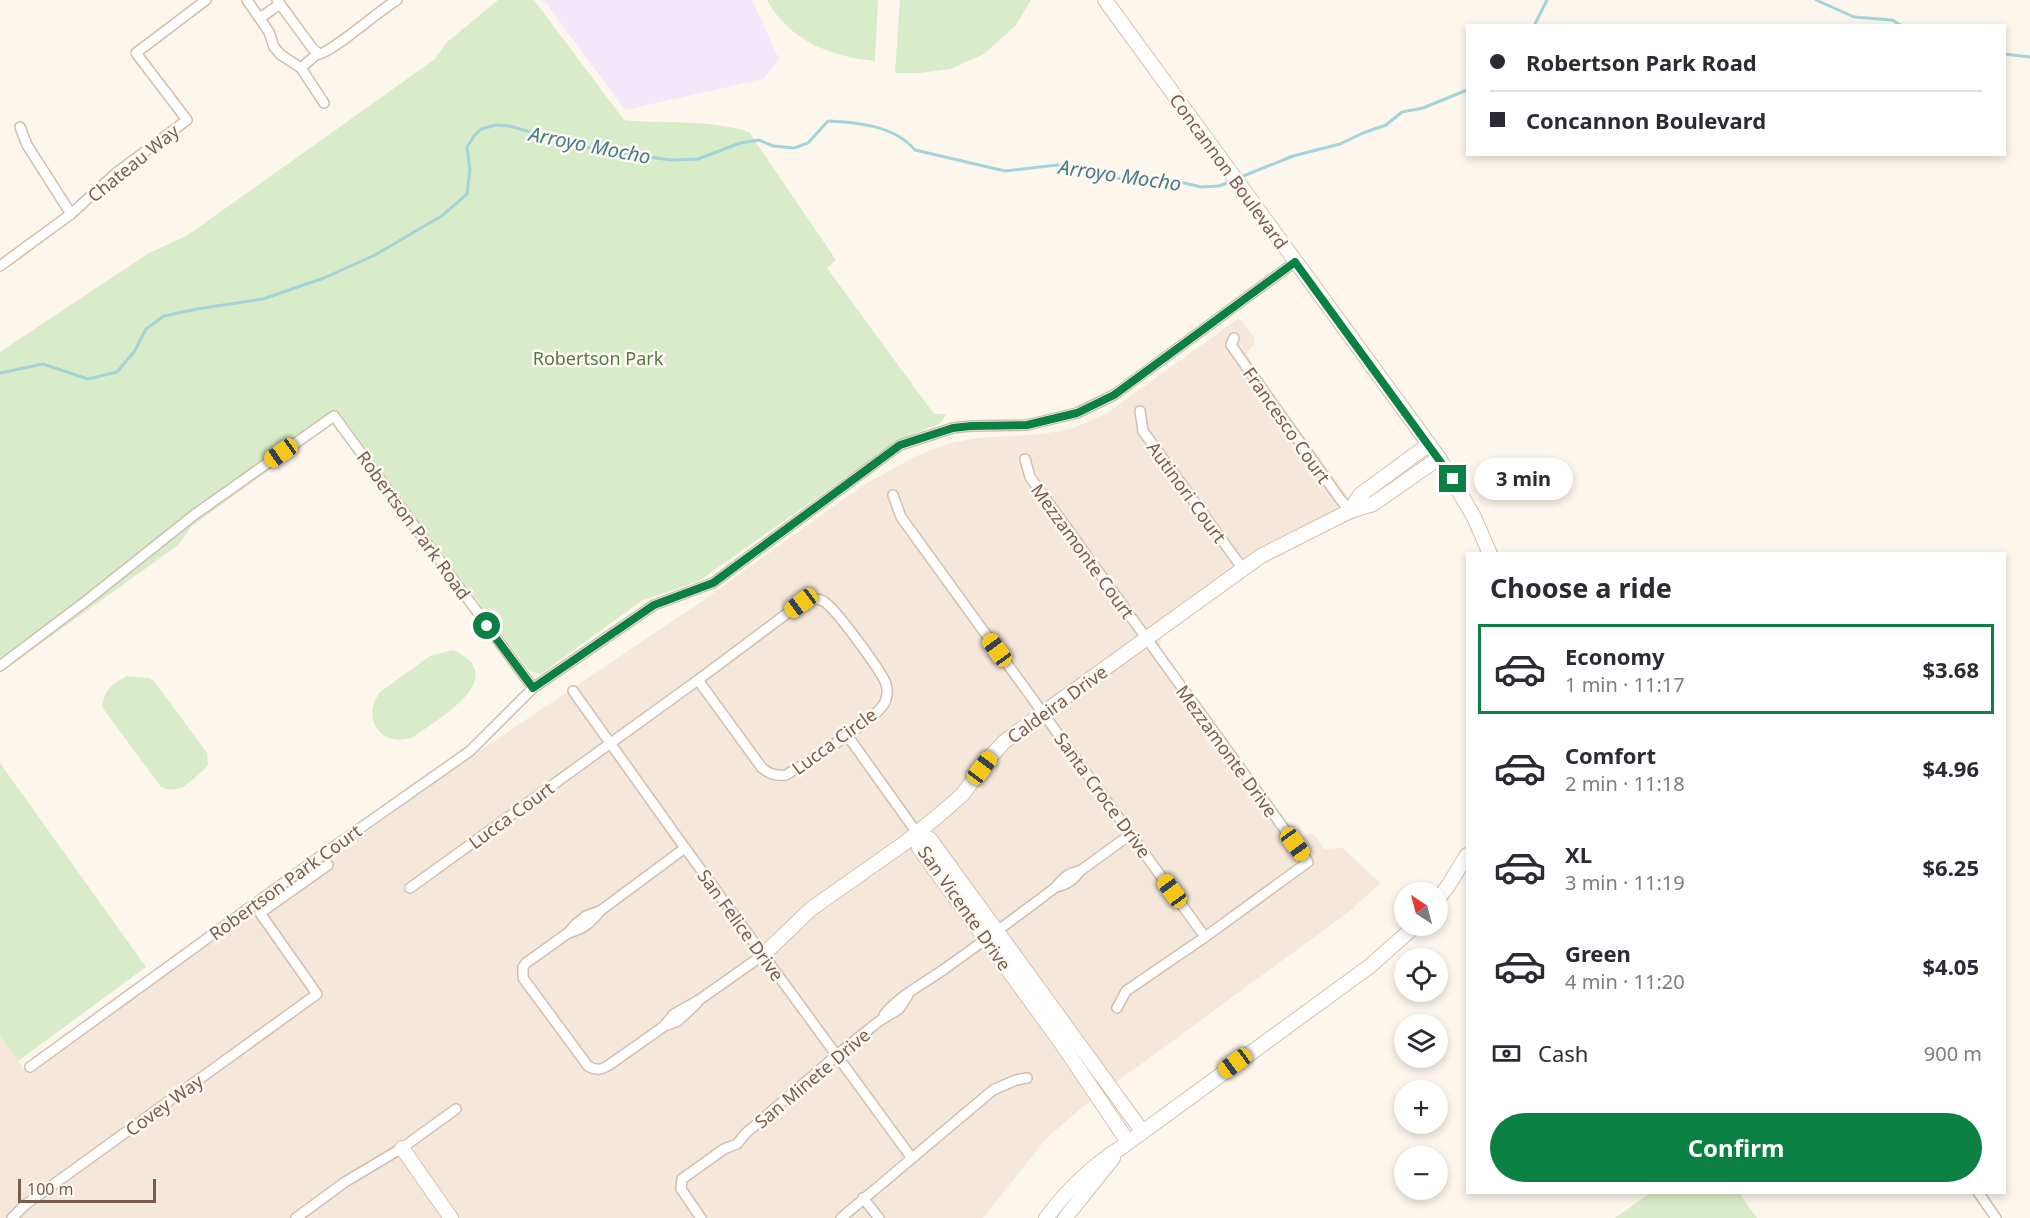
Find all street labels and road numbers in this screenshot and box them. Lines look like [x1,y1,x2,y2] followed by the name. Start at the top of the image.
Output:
[1164,88,1294,254] street label: Concannon Boulevard
[82,118,184,207] street label: Chateau Way
[1238,362,1336,488] street label: Francesco Court
[1142,436,1232,548] street label: Autinori Court
[352,446,476,604] street label: Robertson Park Road
[1026,479,1140,624] street label: Mezzamonte Court
[1002,660,1112,748] street label: Caldeira Drive
[1171,680,1283,822] street label: Mezzamonte Drive
[787,702,881,780] street label: Lucca Circle
[1049,727,1157,863] street label: Santa Croce Drive
[464,776,559,854] street label: Lucca Court
[204,818,366,945] street label: Robertson Park Court
[913,841,1017,975] street label: San Vicente Drive
[692,864,790,986] street label: San Felice Drive
[749,1023,875,1133] street label: San Minete Drive
[120,1068,208,1141] street label: Covey Way

